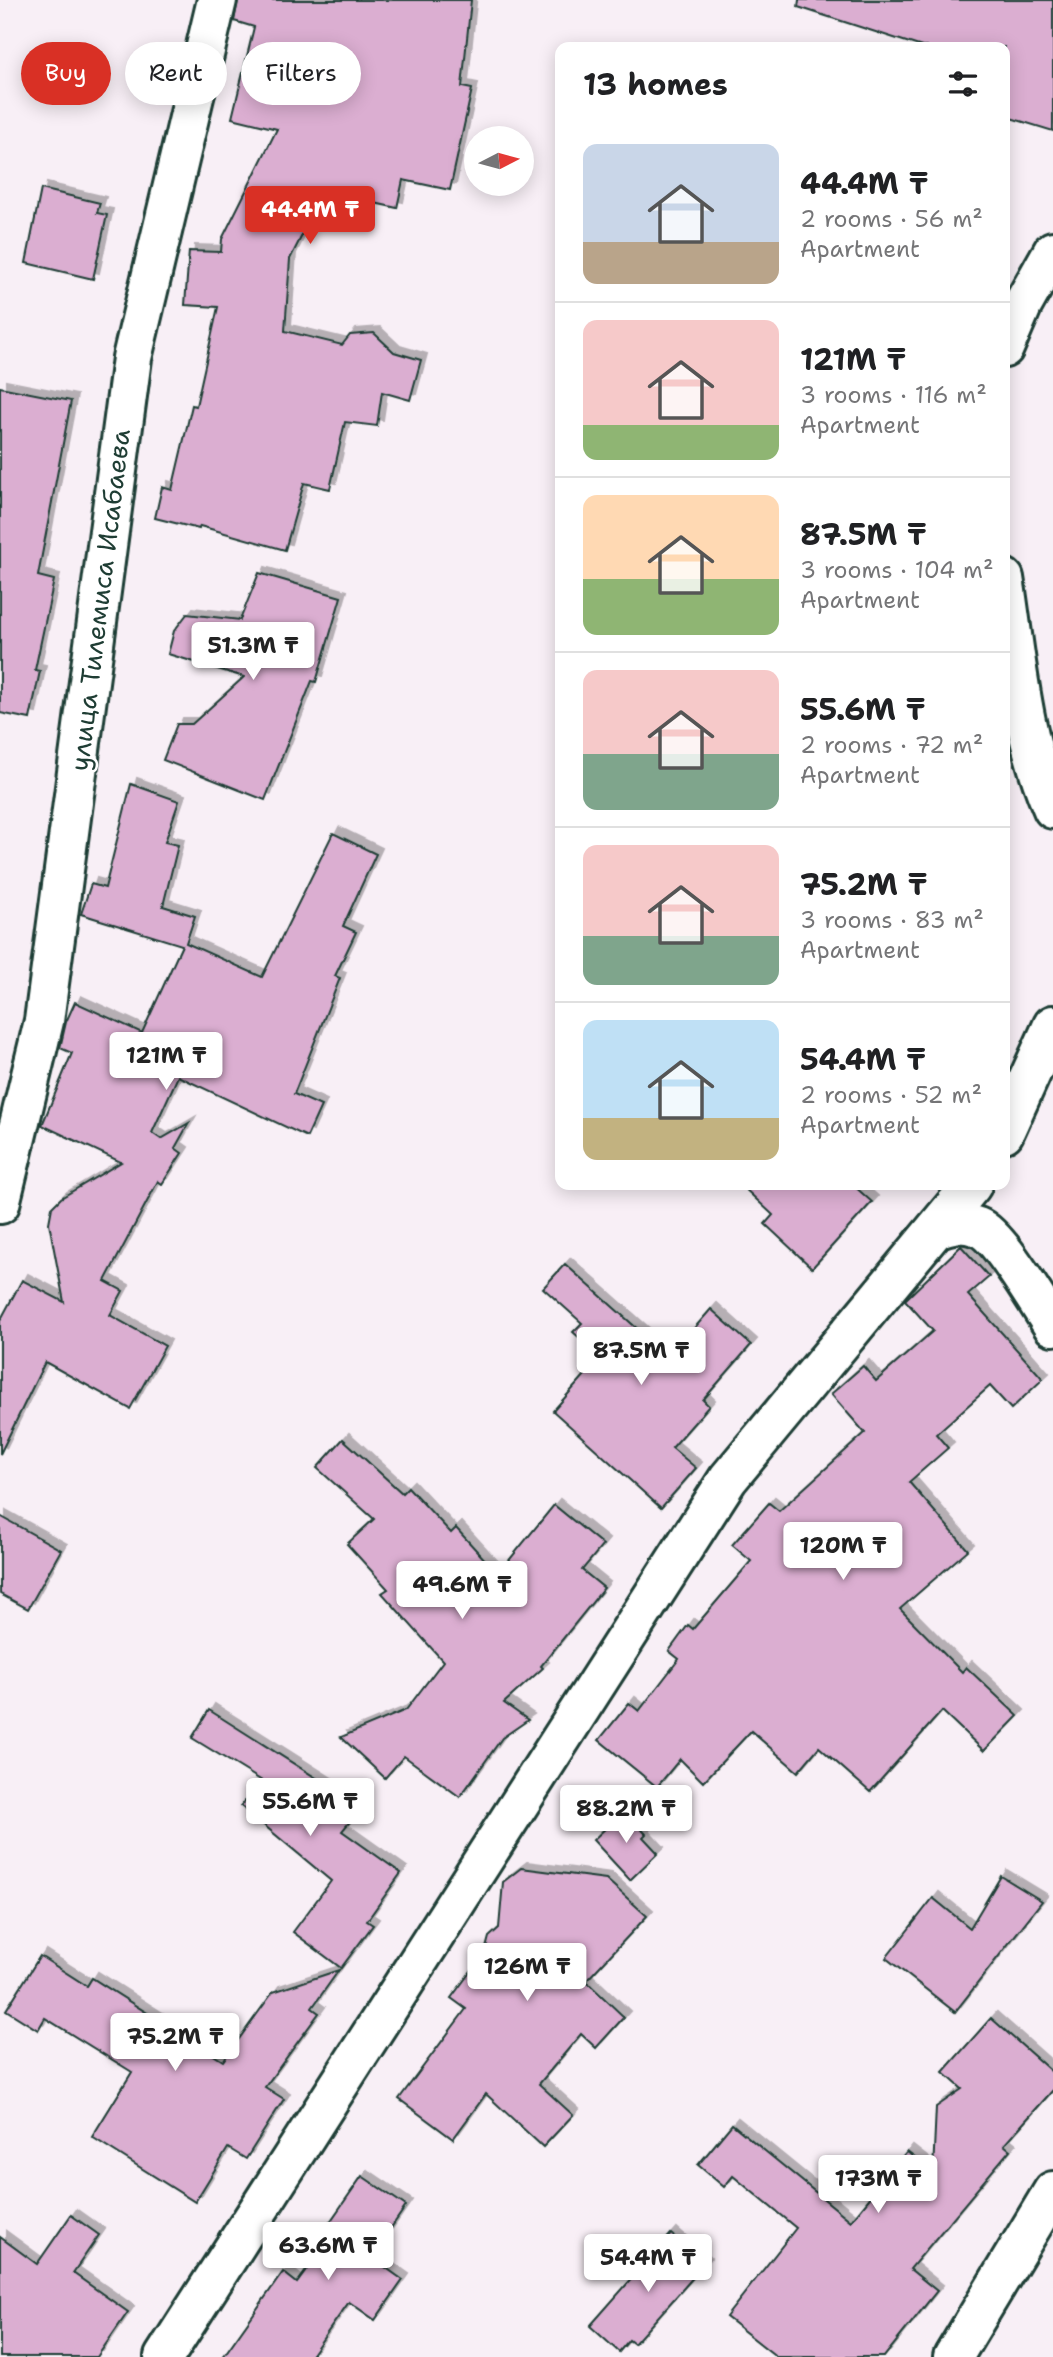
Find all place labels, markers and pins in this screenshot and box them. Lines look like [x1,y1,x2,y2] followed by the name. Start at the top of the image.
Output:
[245,187,375,246] pin: 44.4M ₸
[188,622,318,682] pin: 51.3M ₸
[109,1032,223,1092] pin: 121M ₸
[576,1328,706,1387] pin: 87.5M ₸
[786,1522,900,1582] pin: 120M ₸
[397,1562,527,1621] pin: 49.6M ₸
[245,1778,375,1838] pin: 55.6M ₸
[561,1786,691,1845] pin: 88.2M ₸
[470,1944,584,2003] pin: 126M ₸
[110,2014,240,2073] pin: 75.2M ₸
[821,2156,935,2215] pin: 173M ₸
[263,2222,393,2282] pin: 63.6M ₸
[583,2234,713,2294] pin: 54.4M ₸

